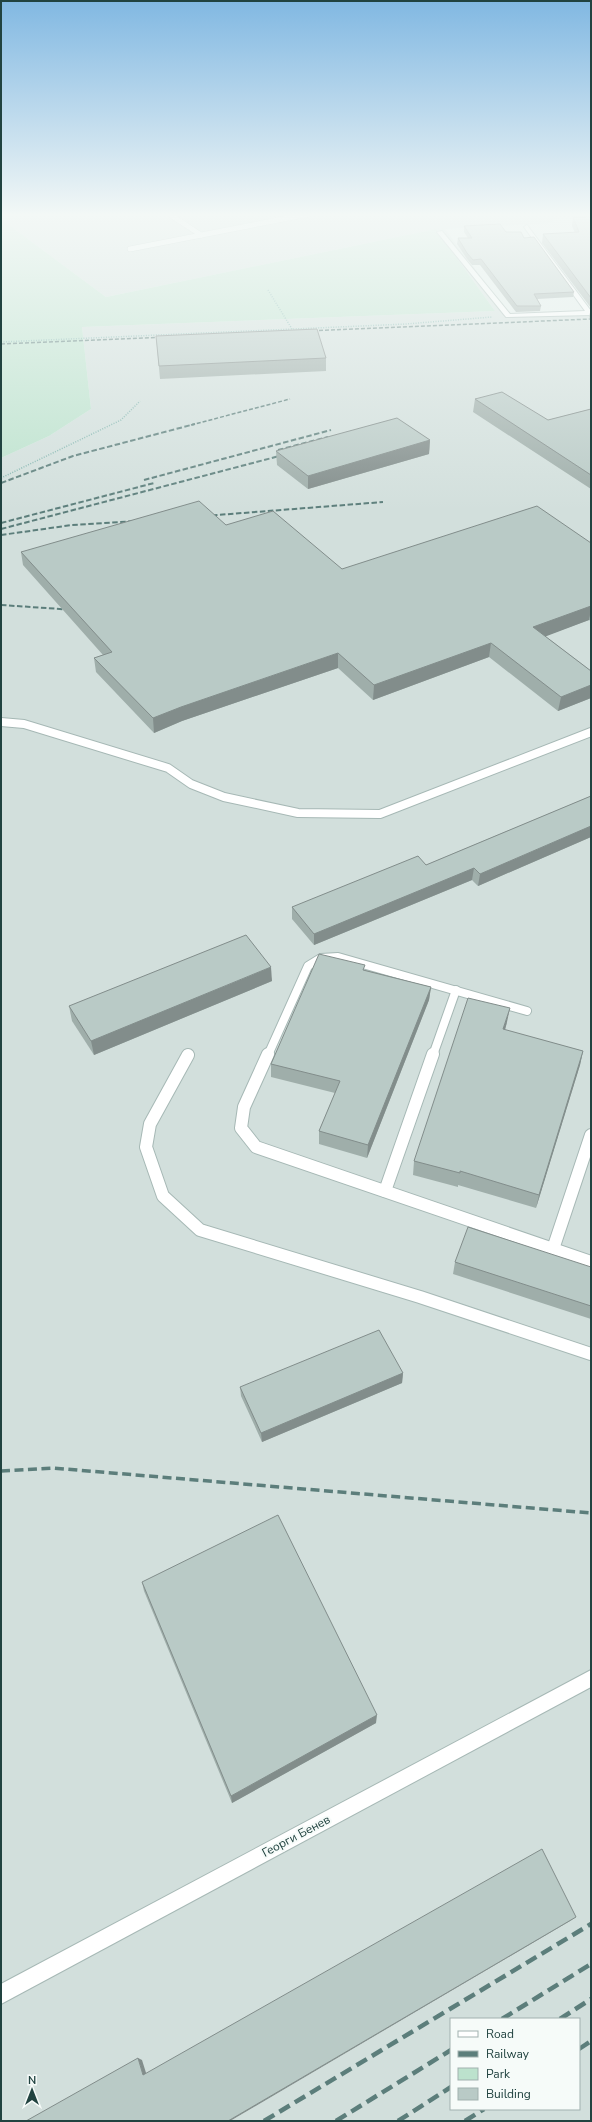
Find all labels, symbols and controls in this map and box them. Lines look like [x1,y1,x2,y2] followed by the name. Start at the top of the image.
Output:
[259,1811,333,1861] street label: Георги Бенев
[450,2018,580,2110] legend
[486,2026,514,2042] text: Road
[486,2046,530,2062] text: Railway
[486,2066,511,2082] text: Park
[12,2070,52,2110] north arrow
[28,2073,36,2088] text: N
[486,2086,531,2102] text: Building

